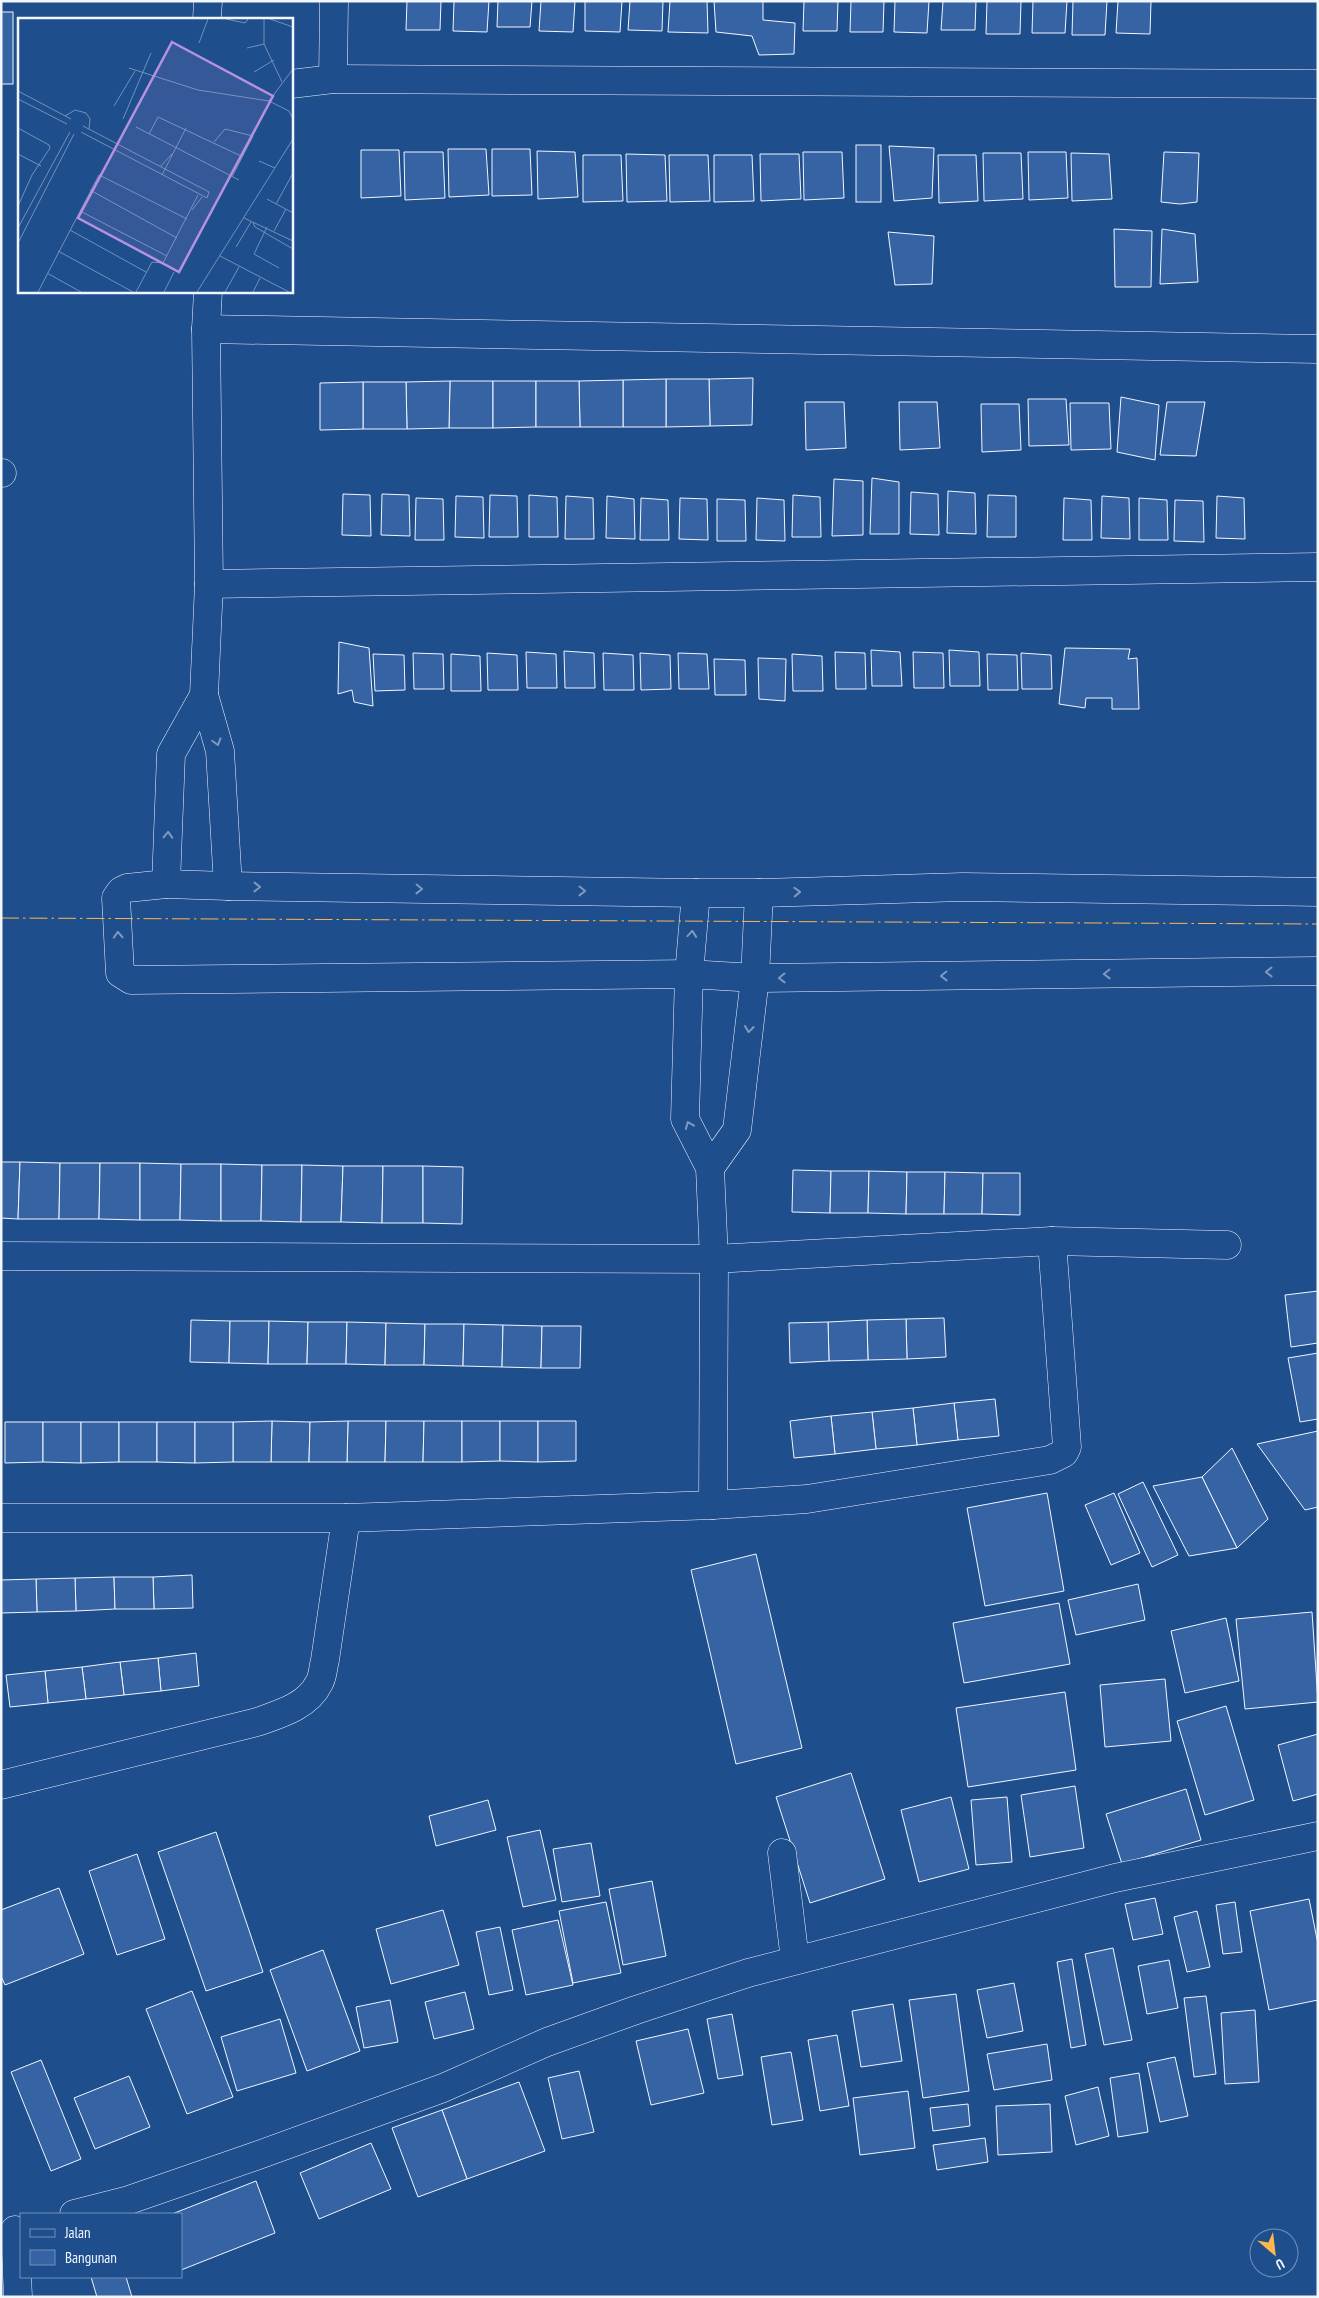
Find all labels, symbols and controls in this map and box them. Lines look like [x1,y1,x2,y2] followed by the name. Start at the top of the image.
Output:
[18,18,292,292] inset map
[212,737,222,745] one-way arrow
[162,831,173,839] one-way arrow
[253,882,261,892] one-way arrow
[416,884,423,894] one-way arrow
[578,886,586,896] one-way arrow
[793,887,801,897] one-way arrow
[687,929,698,937] one-way arrow
[112,930,123,938] one-way arrow
[1265,967,1272,977] one-way arrow
[1102,969,1110,979] one-way arrow
[940,971,948,981] one-way arrow
[777,973,785,983] one-way arrow
[744,1025,755,1033] one-way arrow
[684,1121,695,1130] one-way arrow
[20,2213,182,2278] legend
[64,2223,91,2242] text: Jalan
[1249,2228,1299,2278] north arrow
[65,2248,117,2267] text: Bangunan
[1273,2255,1288,2274] text: U

